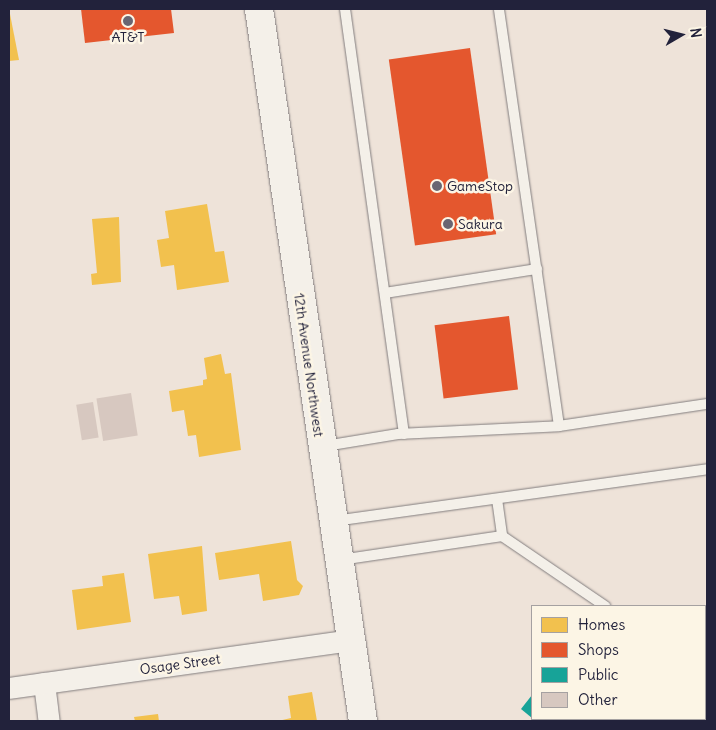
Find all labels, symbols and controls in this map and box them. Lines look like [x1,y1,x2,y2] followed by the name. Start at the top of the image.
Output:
[656,10,706,60] north arrow
[122,15,134,27] marker: AT&T
[686,27,705,39] text: N
[111,29,145,45] place label: AT&T
[447,178,513,194] place label: GameStop
[431,180,443,192] marker: GameStop
[458,216,503,232] place label: Sakura
[442,218,454,230] marker: Sakura
[291,292,327,438] street label: 12th Avenue Northwest
[531,605,706,720] legend
[578,615,625,634] text: Homes
[578,640,619,659] text: Shops
[139,650,221,678] street label: Osage Street
[578,665,618,684] text: Public
[578,690,618,709] text: Other

